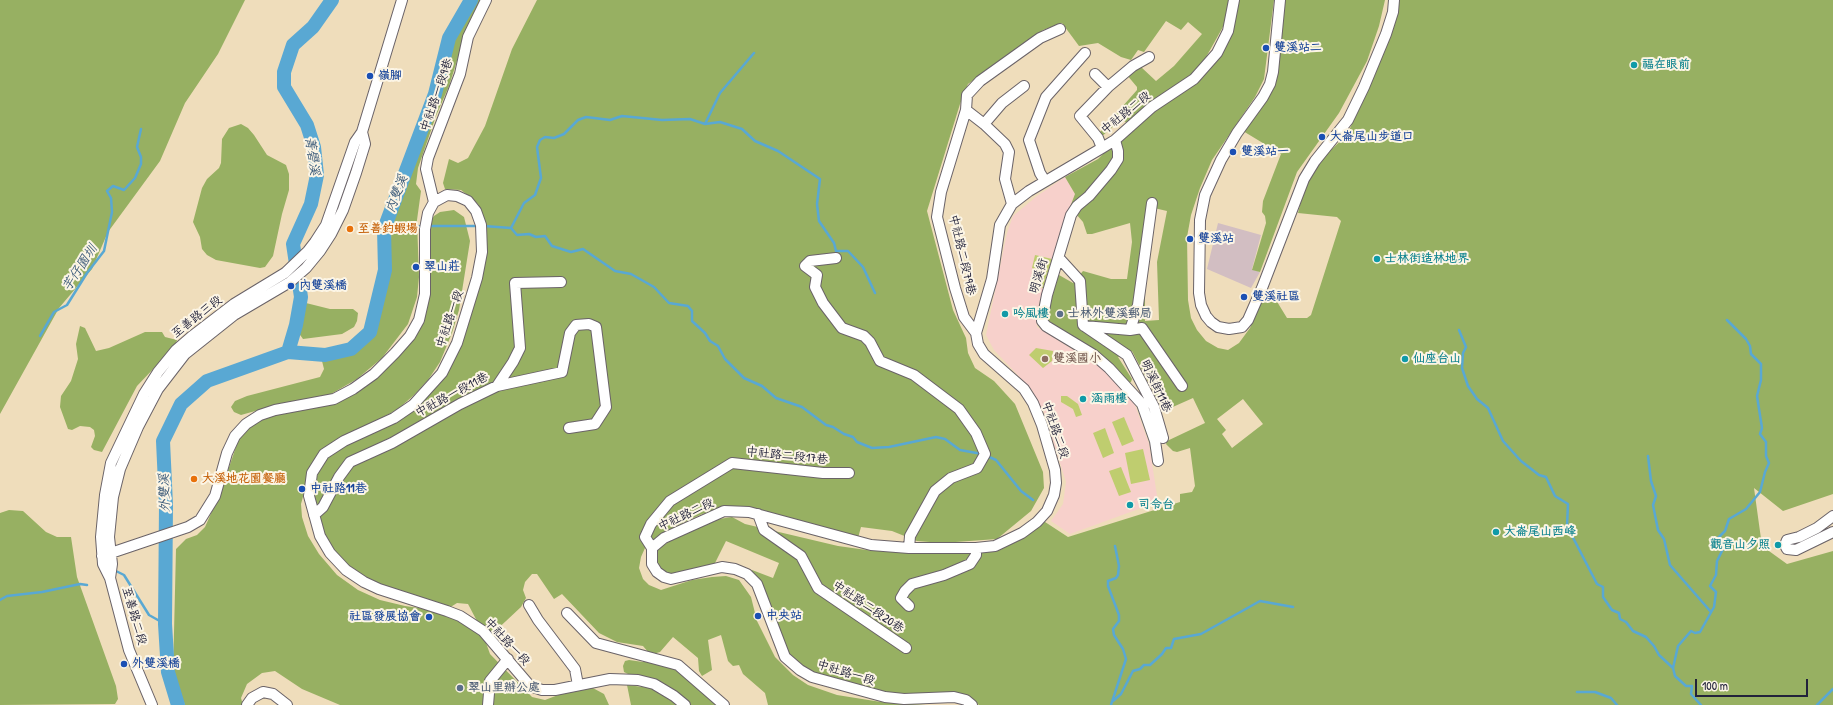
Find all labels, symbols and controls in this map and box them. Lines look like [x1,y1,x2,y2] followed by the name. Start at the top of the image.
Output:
[1274,41,1322,55] place label: 雙溪站二
[1261,43,1271,53] marker: 雙溪站二
[418,57,456,133] street label: 中社路一段9巷
[1642,58,1690,72] place label: 福在眼前
[1629,60,1639,70] marker: 福在眼前
[378,69,402,83] place label: 嶺腳
[365,71,375,81] marker: 嶺腳
[1098,89,1154,137] street label: 中社路二段
[1330,130,1414,144] place label: 大崙尾山步道口
[1317,132,1327,142] marker: 大崙尾山步道口
[302,136,322,176] water label: 菁礐溪
[1241,145,1289,159] place label: 雙溪站一
[1228,147,1238,157] marker: 雙溪站一
[383,173,411,215] water label: 內雙溪
[946,213,978,297] street label: 中社路二段79巷
[358,222,418,236] place label: 至善釣蝦場
[345,224,355,234] marker: 至善釣蝦場
[1198,232,1234,246] place label: 雙溪站
[1185,234,1195,244] marker: 雙溪站
[59,242,101,294] water label: 芋仔園圳
[1385,252,1469,266] place label: 士林街造林地界
[1372,254,1382,264] marker: 士林街造林地界
[1027,257,1051,295] street label: 明溪街
[424,260,460,274] place label: 翠山莊
[411,262,421,272] marker: 翠山莊
[299,279,347,293] place label: 內雙溪橋
[286,281,296,291] marker: 內雙溪橋
[433,288,467,350] street label: 中社路一段
[1252,290,1300,304] place label: 雙溪社區
[1239,292,1249,302] marker: 雙溪社區
[169,293,225,341] street label: 至善路三段
[1013,307,1049,321] place label: 吟風樓
[1068,307,1152,321] place label: 士林外雙溪郵局
[1000,309,1010,319] marker: 吟風樓
[1055,309,1065,319] marker: 士林外雙溪郵局
[1053,352,1101,366] place label: 雙溪國小
[1413,352,1461,366] place label: 仙座台山
[1040,354,1050,364] marker: 雙溪國小
[1400,354,1410,364] marker: 仙座台山
[1137,357,1175,415] street label: 明溪街11巷
[413,370,491,420] street label: 中社路一段11巷
[1091,392,1127,406] place label: 涵雨樓
[1078,394,1088,404] marker: 涵雨樓
[1038,399,1072,461] street label: 中社路二段
[745,445,829,467] street label: 中社路二段17巷
[202,472,286,486] place label: 大溪地花園餐廳
[157,473,173,513] water label: 外雙溪
[189,474,199,484] marker: 大溪地花園餐廳
[310,482,367,496] place label: 中社路11巷
[297,484,307,494] marker: 中社路11巷
[656,496,716,534] street label: 中社路二段
[1138,498,1174,512] place label: 司令台
[1125,500,1135,510] marker: 司令台
[1504,525,1576,539] place label: 大崙尾山西峰
[1491,527,1501,537] marker: 大崙尾山西峰
[1710,538,1770,552] place label: 觀音山夕照
[1773,540,1783,550] marker: 觀音山夕照
[830,578,906,636] street label: 中社路二段20巷
[119,585,149,647] street label: 至善路二段
[766,609,802,623] place label: 中央站
[349,610,421,624] place label: 社區發展協會
[753,611,763,621] marker: 中央站
[424,612,434,622] marker: 社區發展協會
[481,615,533,669] street label: 中社路一段
[132,657,180,671] place label: 外雙溪橋
[815,657,877,689] street label: 中社路一段
[119,659,129,669] marker: 外雙溪橋
[1697,671,1810,697] scale bar
[1702,677,1728,694] text: 100 m
[468,681,540,695] place label: 翠山里辦公處
[455,683,465,693] marker: 翠山里辦公處

